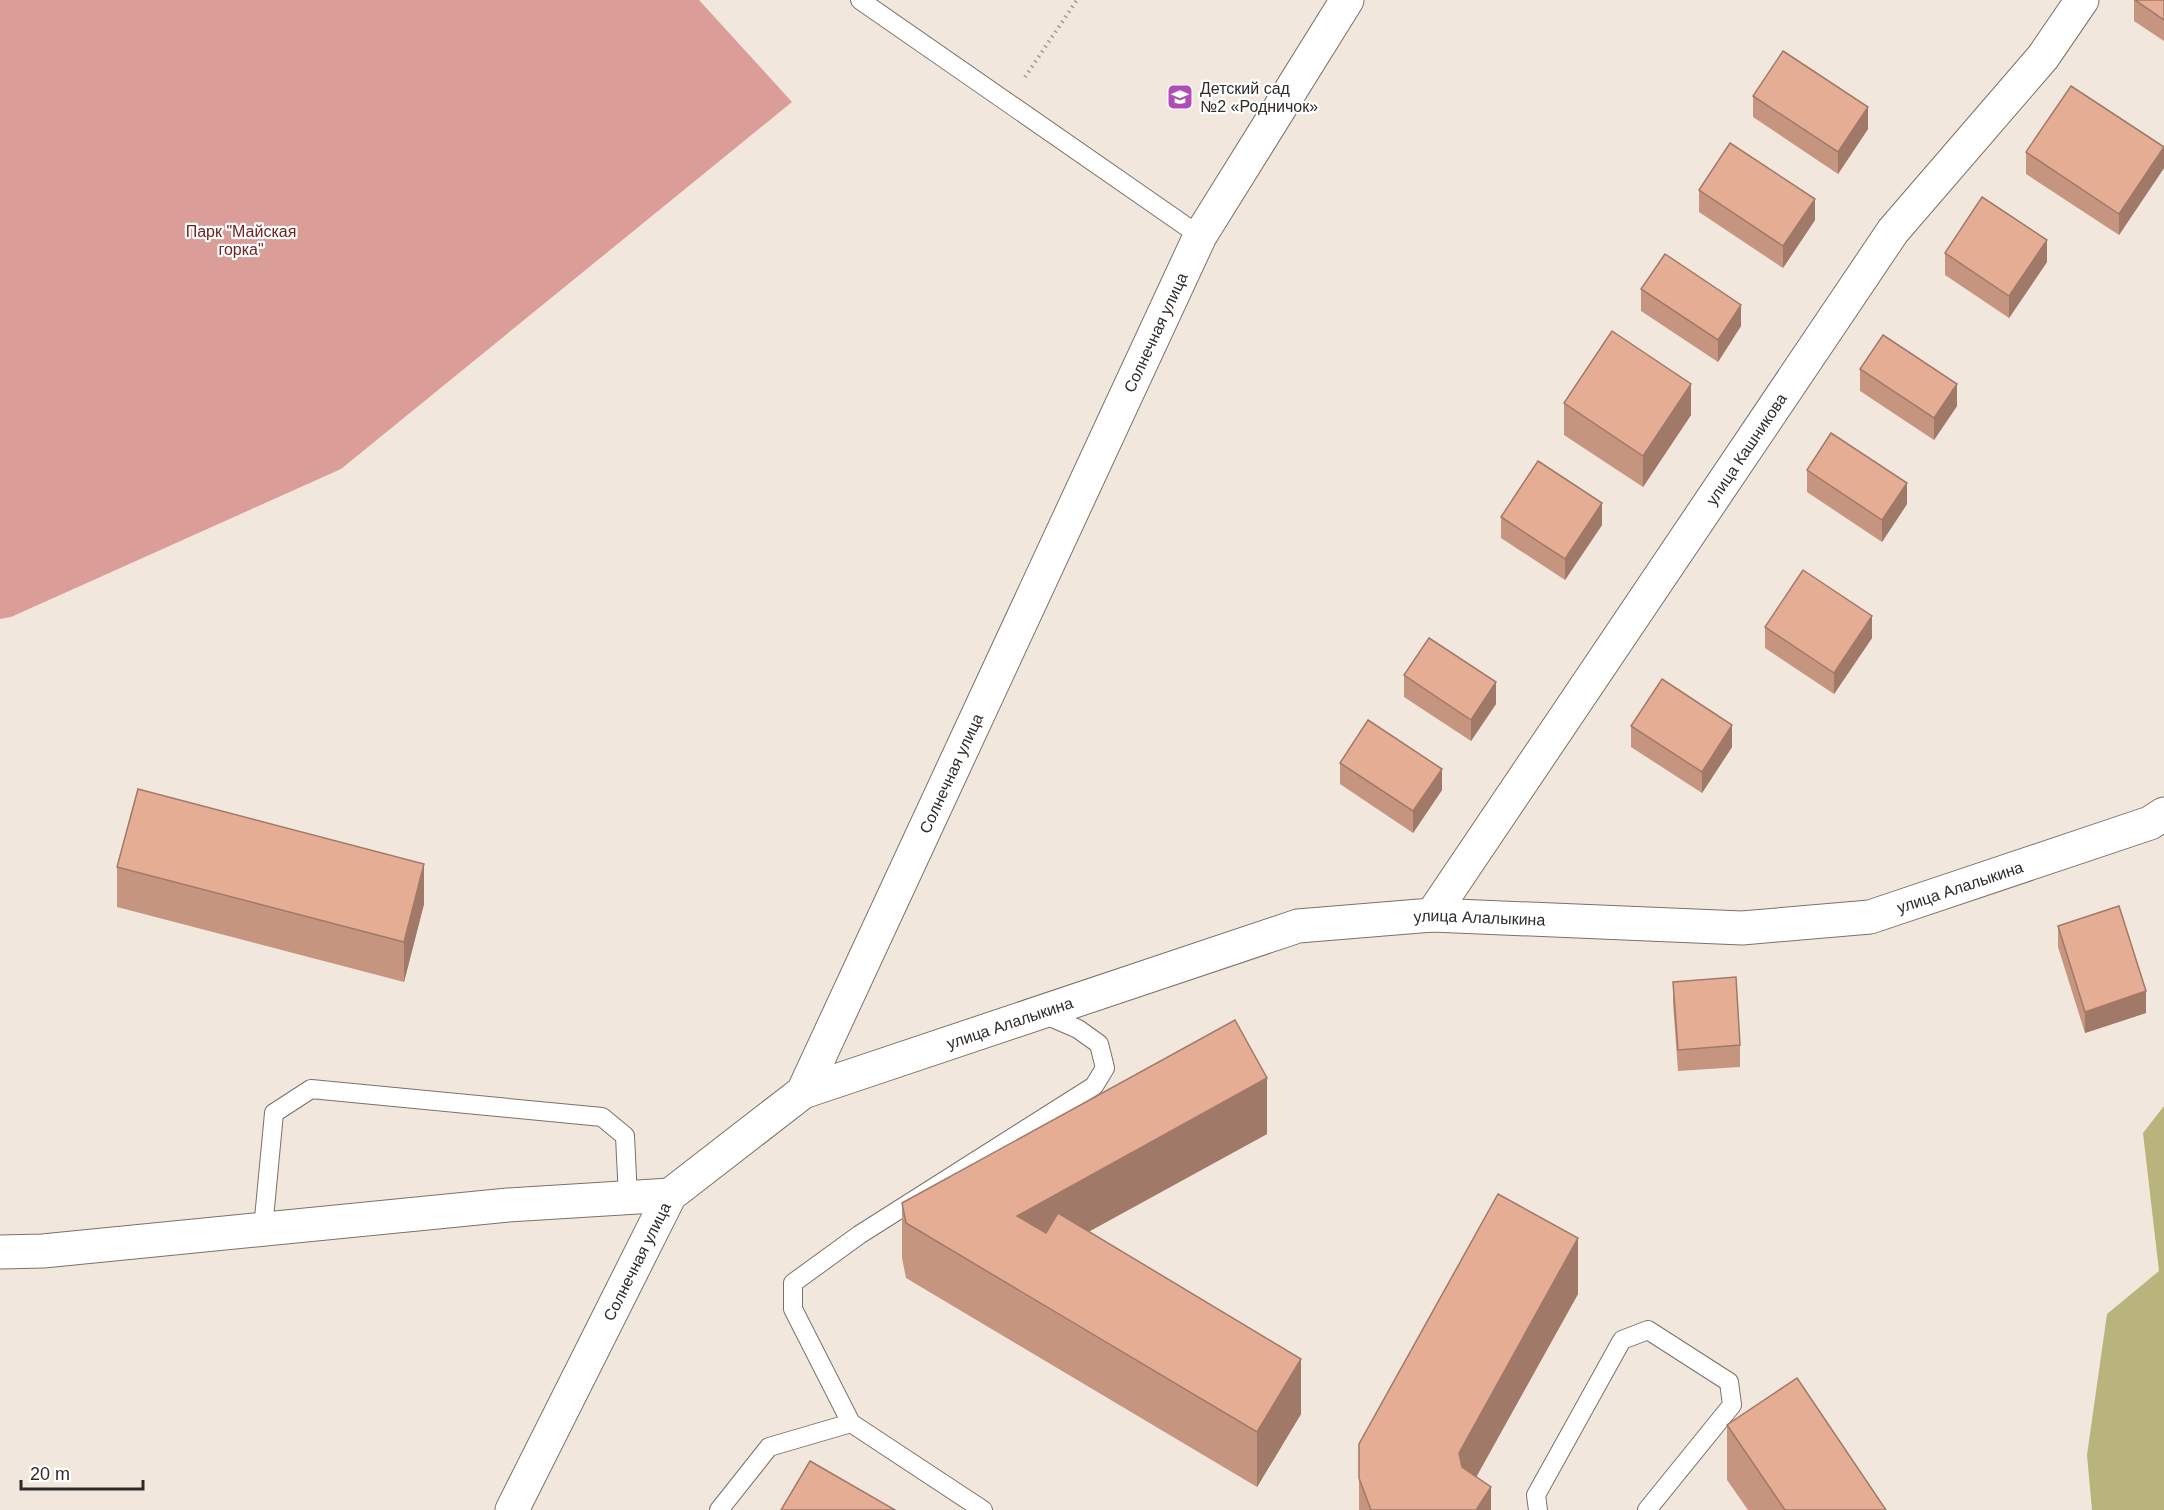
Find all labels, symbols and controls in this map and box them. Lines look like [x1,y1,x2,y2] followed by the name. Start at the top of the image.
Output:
[1200,80,1318,115] place label: Детский сад №2 «Родничок»
[1165,82,1195,112] school or university icon: Детский сад №2 «Родничок»
[186,223,296,258] park label: Парк "Майская горка"
[1121,270,1191,395] street label: Солнечная улица
[1703,390,1790,508] street label: улица Кашникова
[916,711,986,836] street label: Солнечная улица
[1895,858,2025,916] street label: улица Алалыкина
[1413,907,1546,929] street label: улица Алалыкина
[945,994,1075,1052] street label: улица Алалыкина
[600,1200,674,1324] street label: Солнечная улица
[21,1453,142,1491] scale bar
[30,1464,70,1484] text: 20 m

